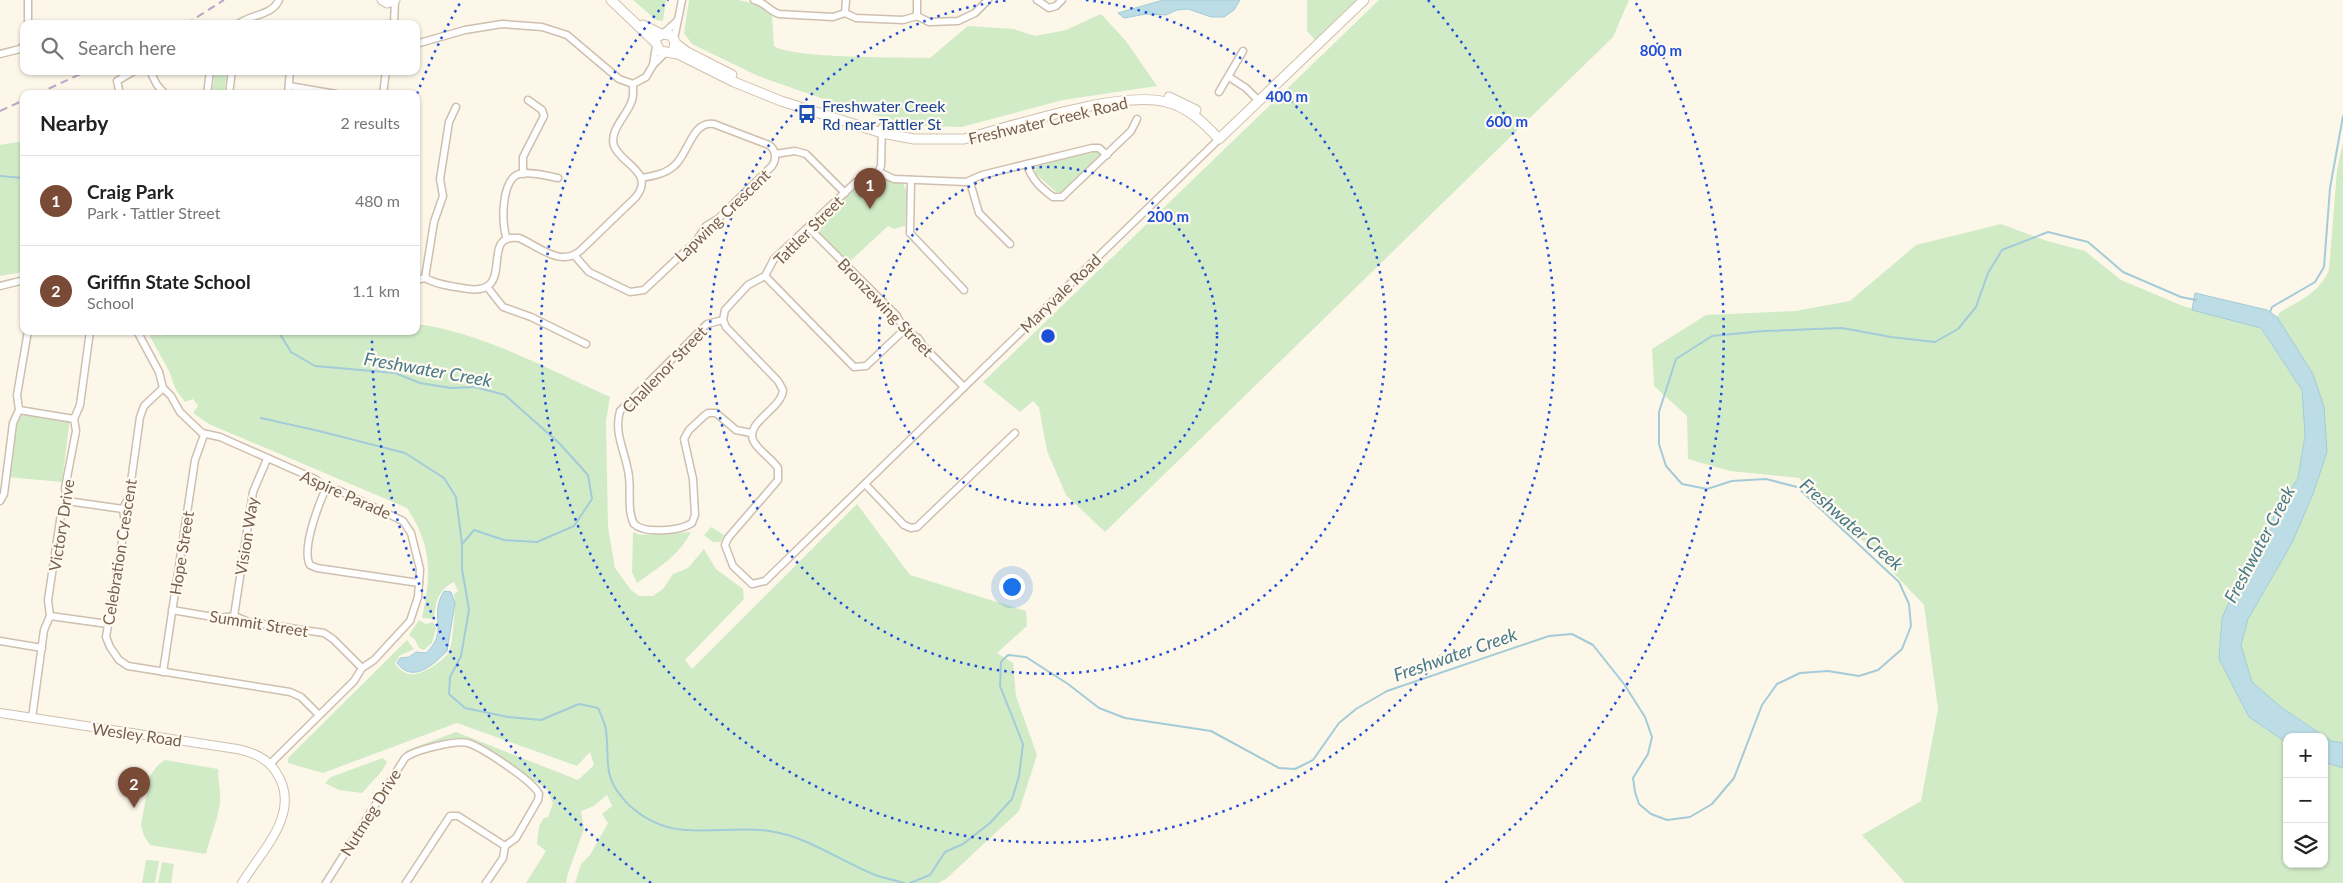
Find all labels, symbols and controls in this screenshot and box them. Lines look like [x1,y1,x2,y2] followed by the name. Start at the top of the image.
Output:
[20,20,420,75] search box
[38,34,66,62] icon: search
[78,36,176,59] text: Search here
[1640,41,1682,59] text: 800 m
[1266,87,1308,105] text: 400 m
[966,92,1130,148] street label: Freshwater Creek Road
[822,96,946,133] place label: Freshwater Creek Rd near Tattler St
[796,103,818,125] bus stop icon: Freshwater Creek Rd near Tattler St
[40,110,108,135] text: Nearby
[1486,112,1528,130] text: 600 m
[340,113,400,132] text: 2 results
[671,165,774,265] street label: Lapwing Crescent
[854,168,886,209] pin: 1
[87,180,174,203] text: Craig Park
[51,191,61,210] text: 1
[355,191,400,210] text: 480 m
[769,191,847,269] street label: Tattler Street
[87,203,220,222] text: Park · Tattler Street
[1147,207,1189,225] text: 200 m
[1016,250,1104,336] street label: Maryvale Road
[834,254,938,360] street label: Bronzewing Street
[87,270,251,293] text: Griffin State School
[51,281,61,300] text: 2
[352,281,400,300] text: 1.1 km
[87,293,134,312] text: School
[618,321,710,416] street label: Challenor Street
[1039,327,1057,345] centre of rings
[362,347,494,391] water label: Freshwater Creek
[298,466,394,522] street label: Aspire Parade
[1796,473,1908,575] water label: Freshwater Creek
[98,477,140,626] street label: Celebration Crescent
[44,478,78,572] street label: Victory Drive
[2219,481,2299,606] water label: Freshwater Creek
[230,495,262,576] street label: Vision Way
[165,509,197,596] street label: Hope Street
[999,574,1025,600] your location
[208,606,310,640] street label: Summit Street
[1390,622,1520,685] water label: Freshwater Creek
[91,718,183,750] street label: Wesley Road
[2283,733,2328,868] map controls
[2283,733,2328,778] button: +
[336,765,404,859] street label: Nutmeg Drive
[118,767,150,808] pin: 2
[2283,778,2328,823] button: −
[2283,823,2328,868] button: layers

